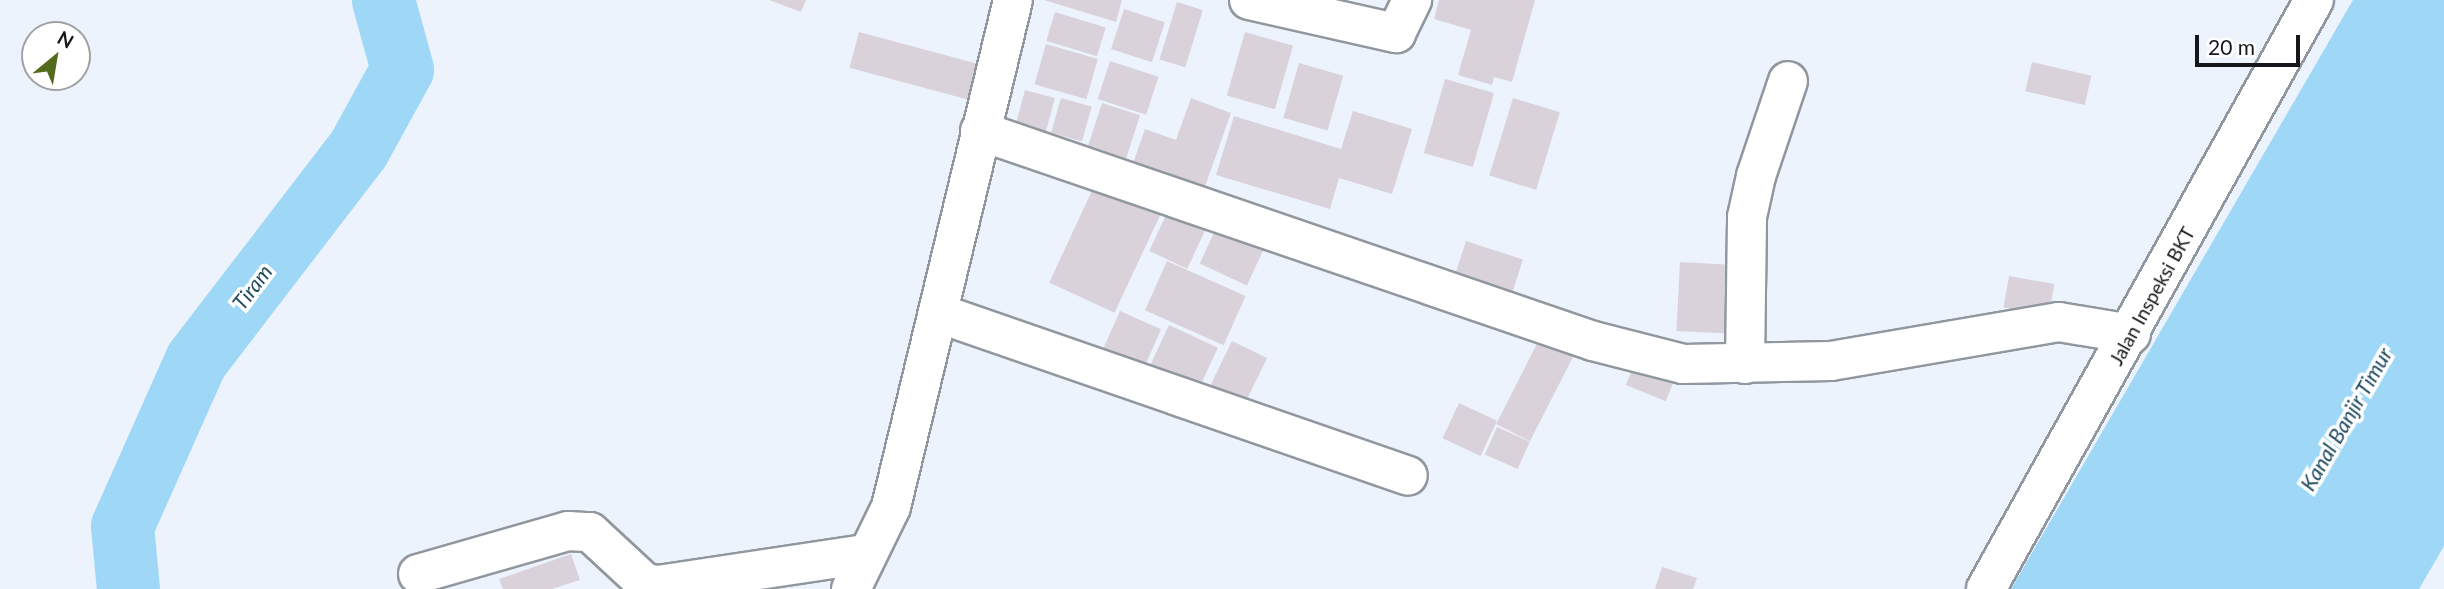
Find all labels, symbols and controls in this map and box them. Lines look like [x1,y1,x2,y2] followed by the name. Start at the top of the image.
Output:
[21,21,91,91] north arrow
[2199,21,2304,65] scale bar
[54,25,78,53] text: N
[2208,34,2255,59] text: 20 m
[2105,223,2199,369] street label: Jalan Inspeksi BKT
[227,259,277,315] water label: Tiram
[2295,343,2397,495] water label: Kanal Banjir Timur

